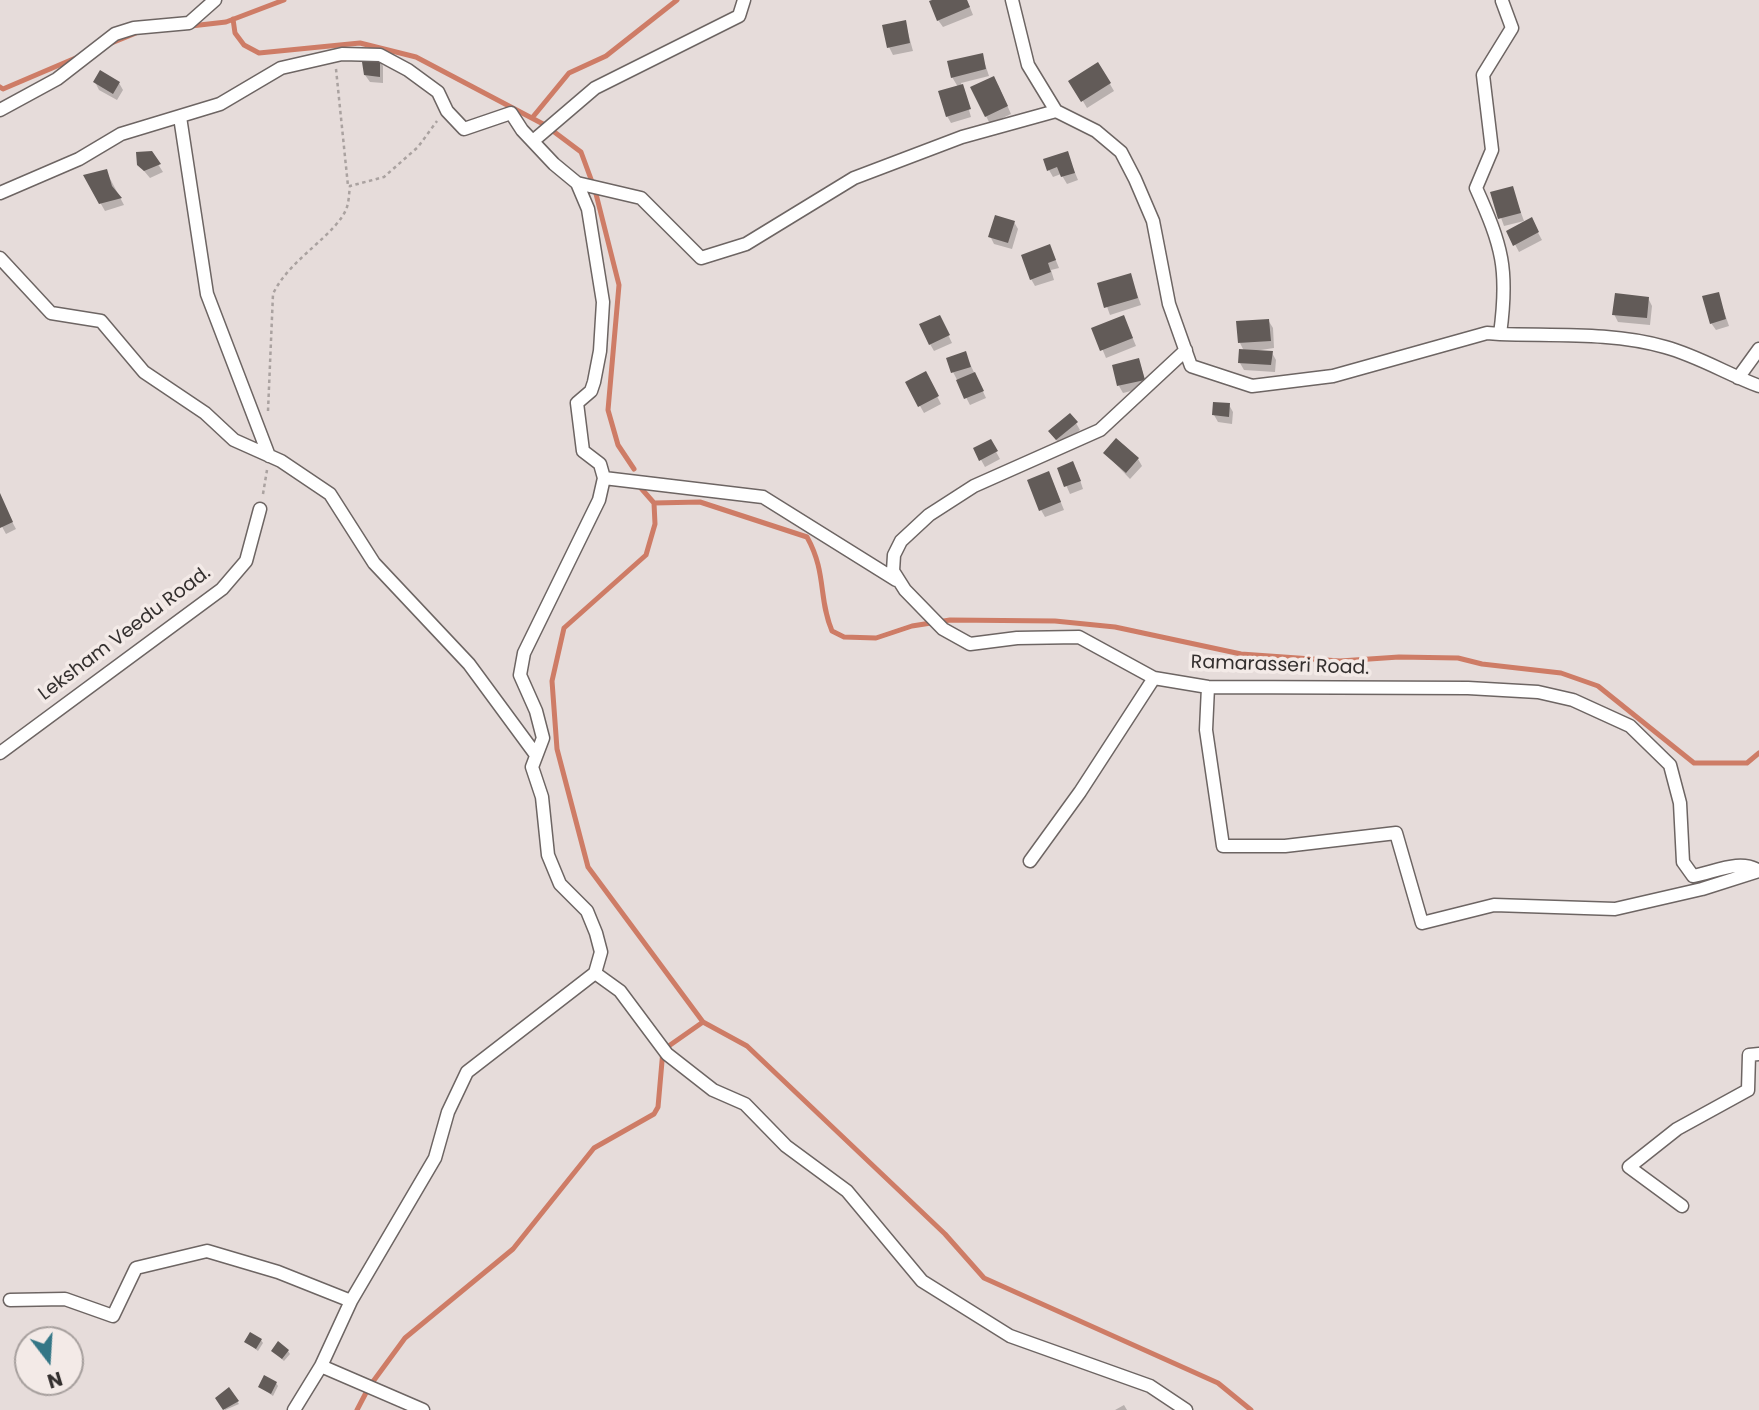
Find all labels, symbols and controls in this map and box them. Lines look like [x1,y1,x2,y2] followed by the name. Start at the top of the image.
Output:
[35,562,215,706] street label: Leksham Veedu Road.
[1190,651,1370,681] street label: Ramarasseri Road.
[14,1326,84,1396] north arrow
[44,1365,65,1395] text: N

